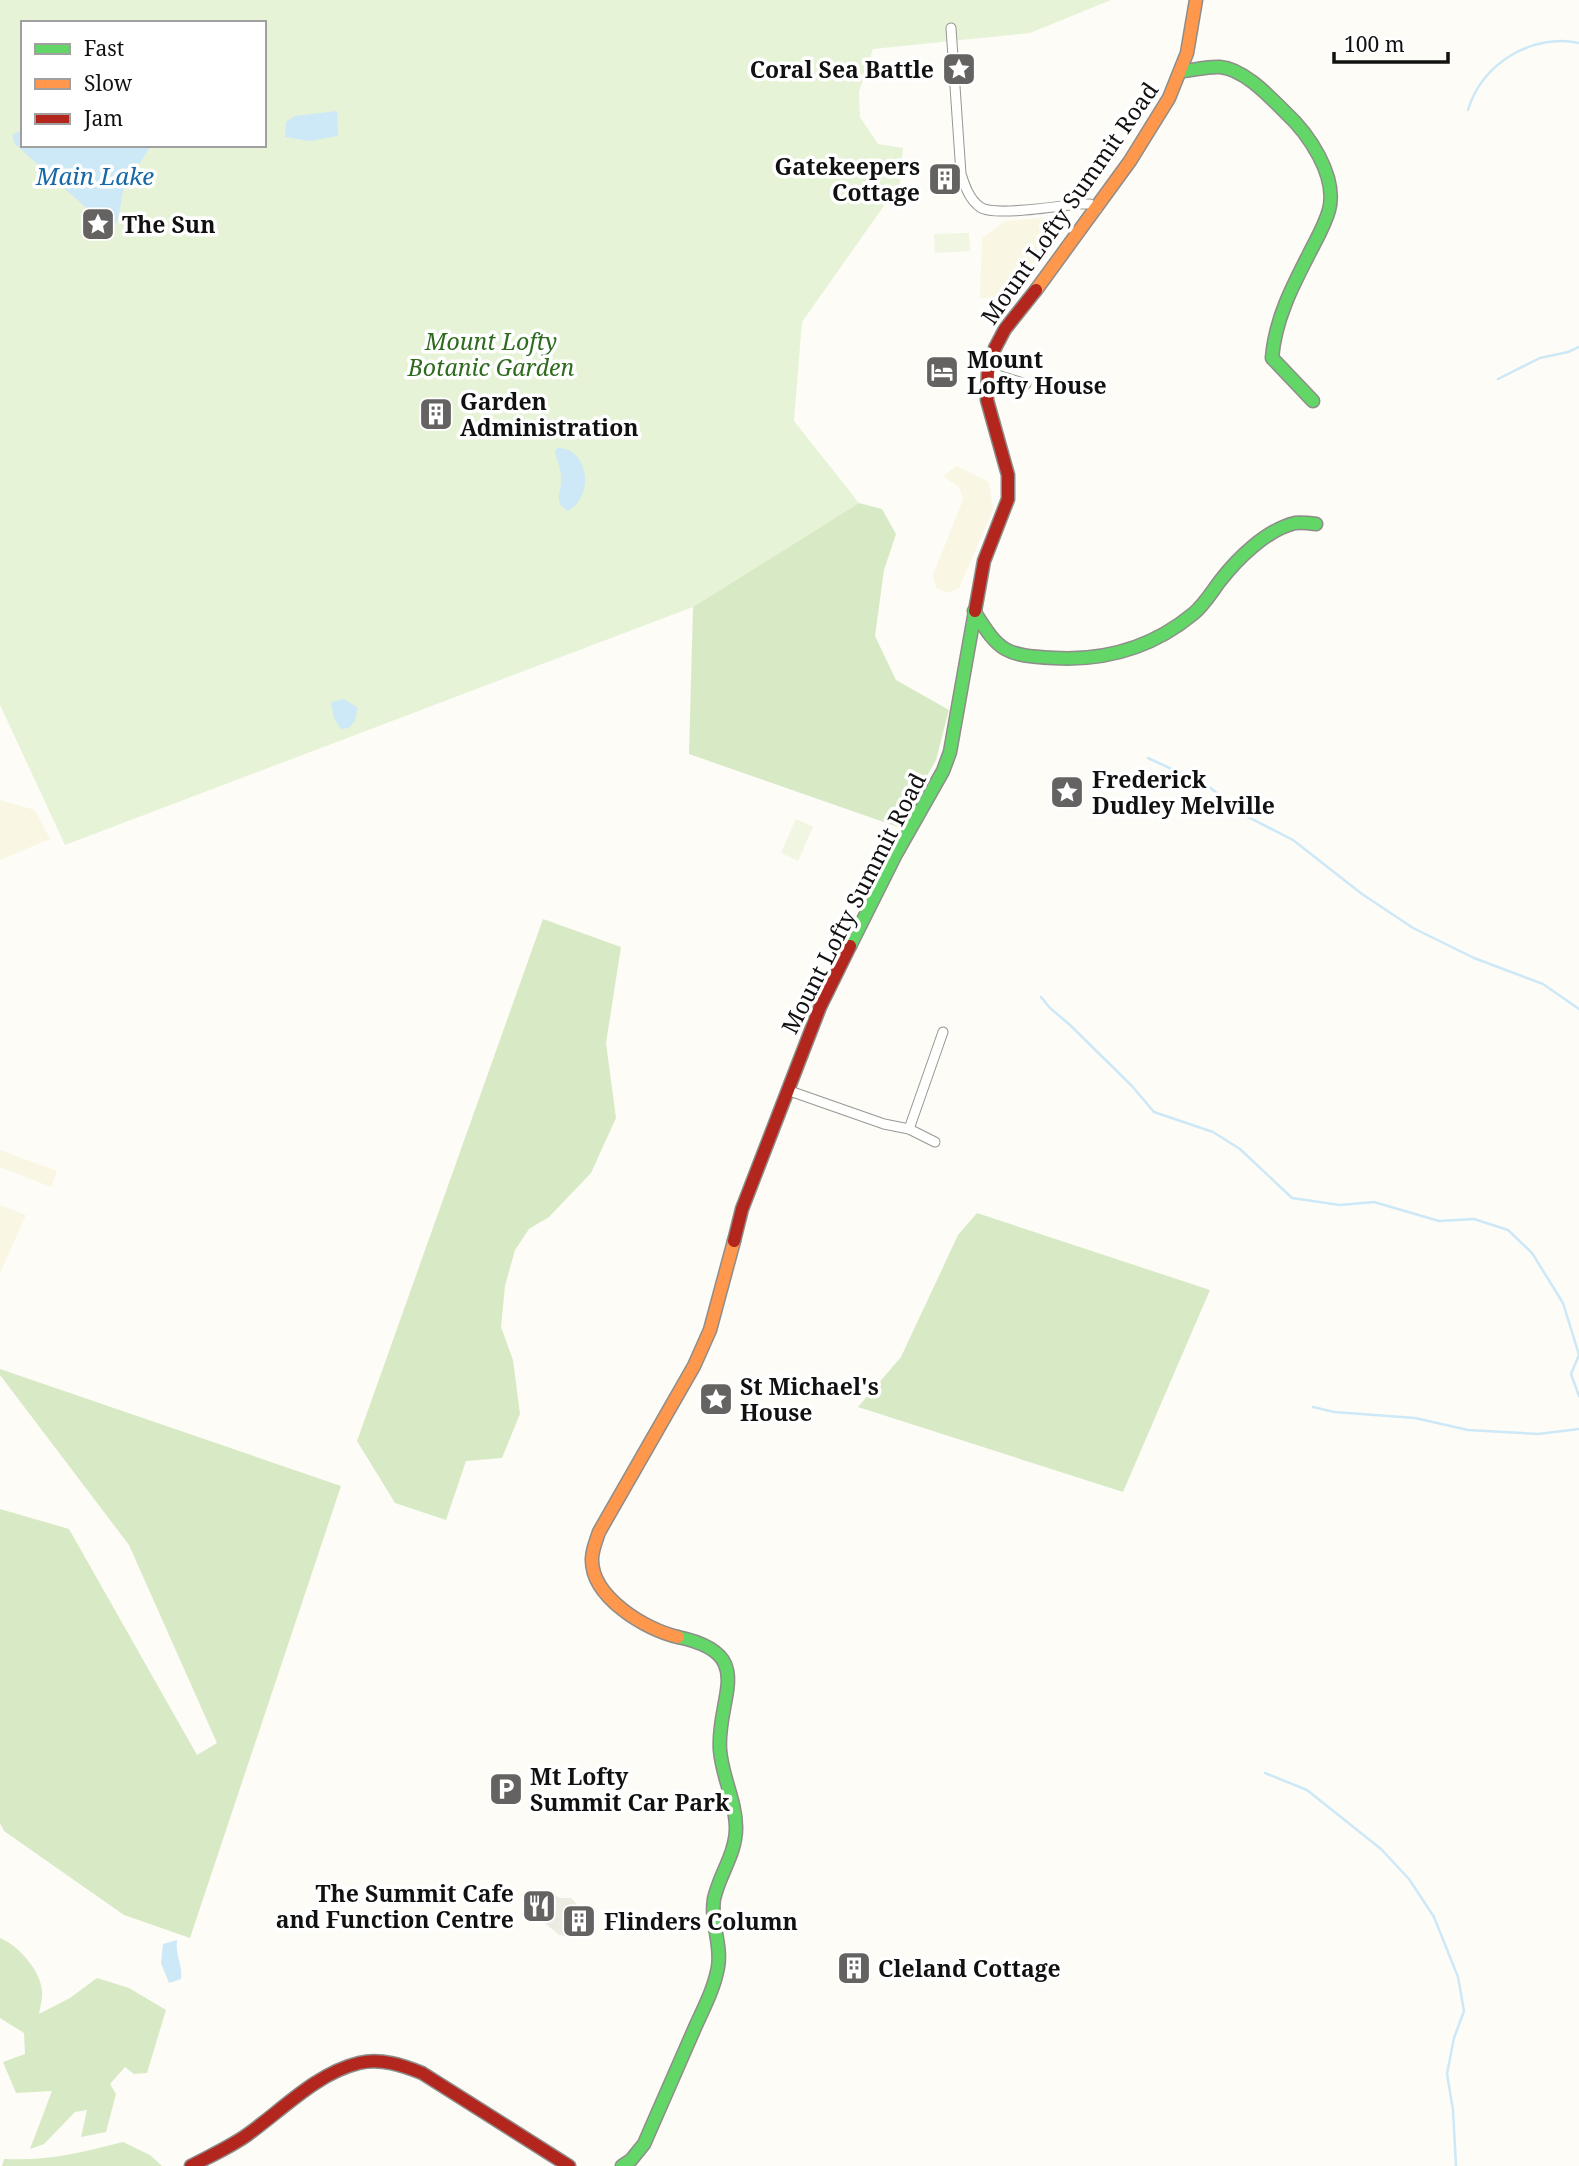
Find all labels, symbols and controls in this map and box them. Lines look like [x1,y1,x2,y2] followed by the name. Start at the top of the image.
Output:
[21,21,266,147] legend
[1334,21,1448,65] scale bar
[1344,30,1405,58] text: 100 m
[84,34,124,62] text: Fast
[940,50,978,88] place icon: Coral Sea Battle
[750,53,934,85] place label: Coral Sea Battle
[84,69,133,97] text: Slow
[973,75,1165,331] street label: Mount Lofty Summit Road
[83,104,123,132] text: Jam
[774,150,920,208] place label: Gatekeepers Cottage
[35,159,154,192] water label: Main Lake
[926,160,964,198] building icon: Gatekeepers Cottage
[79,205,117,243] place icon: The Sun
[122,208,216,240] place label: The Sun
[407,325,574,383] park label: Mount Lofty Botanic Garden
[967,343,1107,401] place label: Mount Lofty House
[923,353,961,391] hotel icon: Mount Lofty House
[460,385,639,443] place label: Garden Administration
[417,395,455,433] building icon: Garden Administration
[1092,763,1275,821] place label: Frederick Dudley Melville
[773,767,933,1039] street label: Mount Lofty Summit Road
[1048,773,1086,811] place icon: Frederick Dudley Melville
[740,1370,879,1428] place label: St Michael's House
[697,1380,735,1418] place icon: St Michael's House
[530,1760,730,1818] place label: Mt Lofty Summit Car Park
[487,1770,525,1808] parking icon: Mt Lofty Summit Car Park
[276,1877,514,1935] place label: The Summit Cafe and Function Centre
[520,1887,558,1925] restaurant icon: The Summit Cafe and Function Centre
[560,1902,598,1940] building icon: Flinders Column
[604,1905,798,1937] place label: Flinders Column
[835,1949,873,1987] building icon: Cleland Cottage
[878,1952,1061,1984] place label: Cleland Cottage

